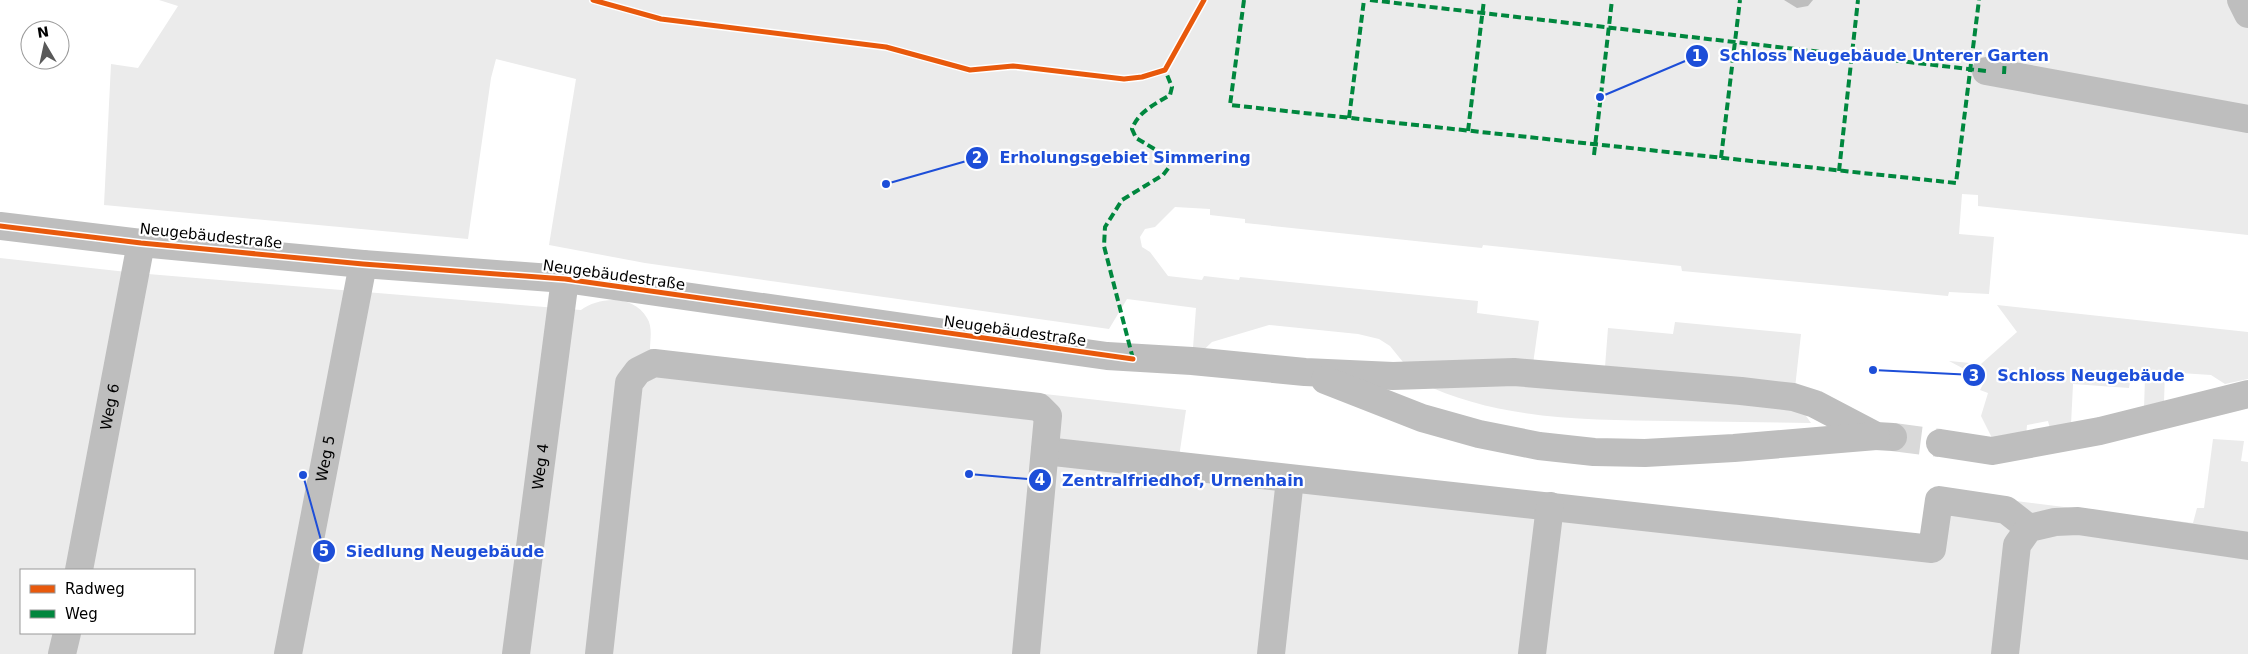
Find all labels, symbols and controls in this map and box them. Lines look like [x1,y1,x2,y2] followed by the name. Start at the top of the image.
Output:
[20,20,70,70] north arrow
[36,23,50,41] text: N
[1684,40,2059,71] callout: Schloss Neugebäude Unterer Garten
[1719,46,2049,65] text: Schloss Neugebäude Unterer Garten
[1692,47,1702,65] text: 1
[965,142,1261,173] callout: Erholungsgebiet Simmering
[999,148,1251,167] text: Erholungsgebiet Simmering
[972,149,982,167] text: 2
[139,220,283,252] street label: Neugebäudestraße
[542,256,686,294] street label: Neugebäudestraße
[943,312,1087,350] street label: Neugebäudestraße
[1962,360,2194,391] callout: Schloss Neugebäude
[1997,366,2185,385] text: Schloss Neugebäude
[1969,367,1979,385] text: 3
[97,382,123,432] street label: Weg 6
[312,434,339,483] street label: Weg 5
[529,442,552,491] street label: Weg 4
[1027,464,1314,495] callout: Zentralfriedhof, Urnenhain
[1035,471,1045,489] text: 4
[1062,471,1304,490] text: Zentralfriedhof, Urnenhain
[311,536,555,567] callout: Siedlung Neugebäude
[319,542,329,560] text: 5
[346,542,544,561] text: Siedlung Neugebäude
[20,569,195,634] legend
[65,580,125,598] text: Radweg
[65,605,98,623] text: Weg

